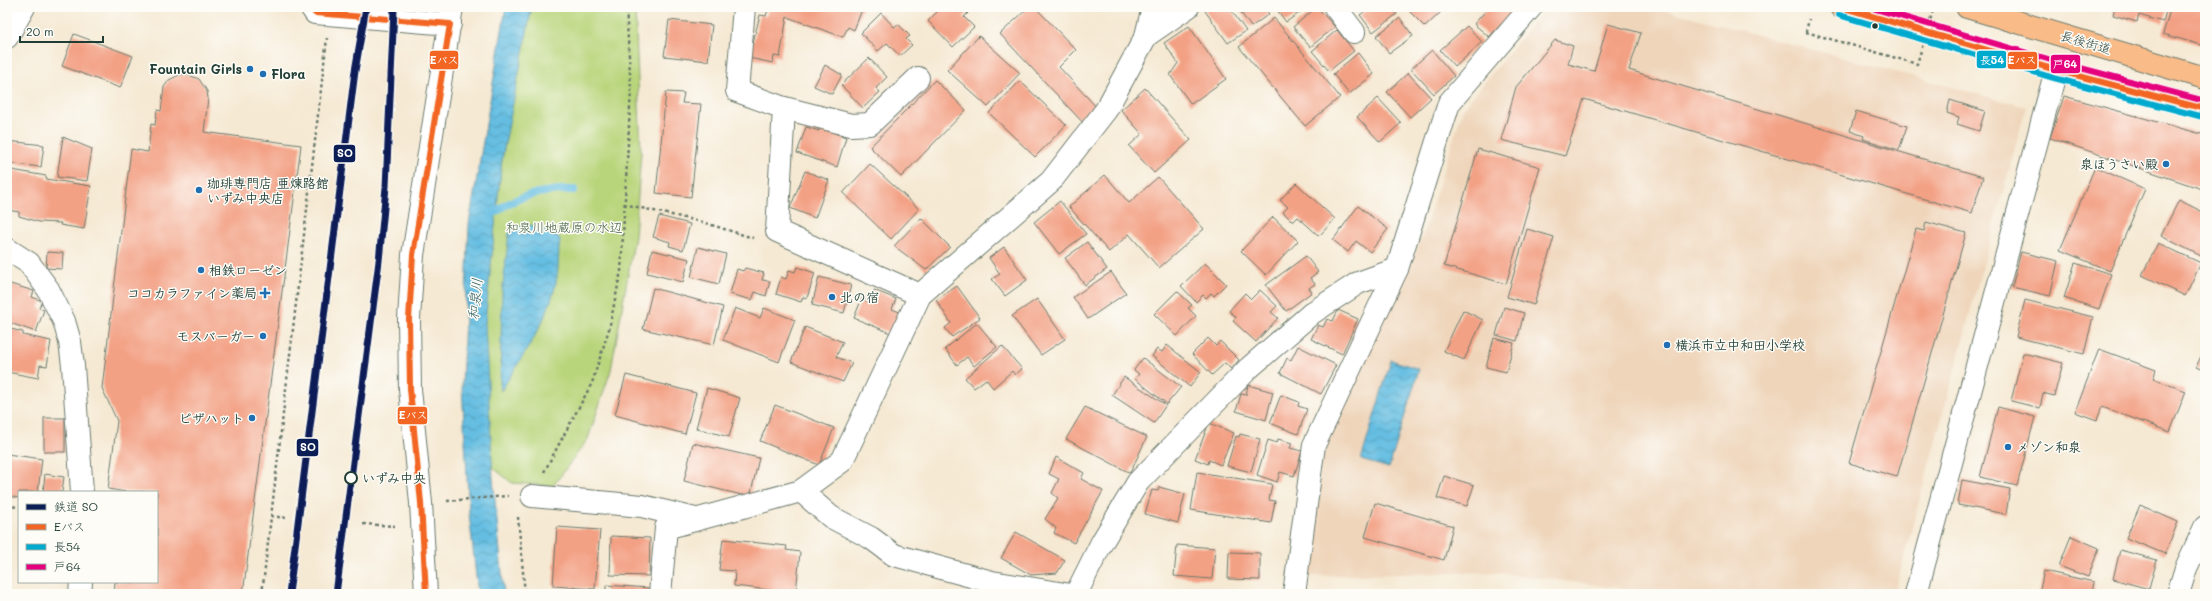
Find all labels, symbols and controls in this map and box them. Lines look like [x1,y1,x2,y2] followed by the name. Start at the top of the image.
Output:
[20,18,103,44] scale bar
[1870,21,1880,31] unlabelled marker
[26,23,54,39] text: 20 m
[2059,26,2113,57] street label: 長後街道
[429,50,459,70] line badge: Eバス
[1976,50,2007,69] line badge: 長54
[2007,51,2038,70] line badge: Eバス
[429,52,459,67] text: Eバス
[1980,52,2004,67] text: 長54
[2007,52,2037,67] text: Eバス
[2050,54,2081,74] line badge: 戸64
[2053,56,2077,71] text: 戸64
[149,60,242,77] place label: Fountain Girls
[245,64,255,74] marker: Fountain Girls
[271,65,306,82] place label: Flora
[258,69,268,79] marker: Flora
[333,144,356,163] line badge: SO
[337,145,353,160] text: SO
[2080,155,2158,172] place label: 泉ほうさい殿
[2161,159,2171,169] marker: 泉ほうさい殿
[207,174,329,206] place label: 珈琲専門店 亜煉路館 いずみ中央店
[194,185,204,195] marker: 珈琲専門店 亜煉路館 いずみ中央店
[505,218,623,235] park label: 和泉川地蔵原の水辺
[209,261,287,278] place label: 相鉄ローゼン
[196,265,206,275] marker: 相鉄ローゼン
[463,277,486,321] water label: 和泉川
[127,284,257,301] place label: ココカラファイン薬局
[260,288,270,298] marker: ココカラファイン薬局
[840,288,879,305] place label: 北の宿
[827,292,837,302] marker: 北の宿
[177,327,255,344] place label: モスバーガー
[258,331,268,341] marker: モスバーガー
[1675,336,1805,353] place label: 横浜市立中和田小学校
[1662,340,1672,350] marker: 横浜市立中和田小学校
[397,406,428,425] line badge: Eバス
[398,407,428,422] text: Eバス
[179,409,244,426] place label: ピザハット
[247,413,257,423] marker: ピザハット
[296,438,319,457] line badge: SO
[2016,438,2081,455] place label: メゾン和泉
[300,439,316,454] text: SO
[2003,442,2013,452] marker: メゾン和泉
[362,469,426,486] place label: いずみ中央
[344,471,358,485] marker: いずみ中央
[18,491,158,583] legend
[54,498,98,514] text: 鉄道 SO
[54,518,85,534] text: Eバス
[54,538,80,554] text: 長54
[54,558,80,574] text: 戸64

